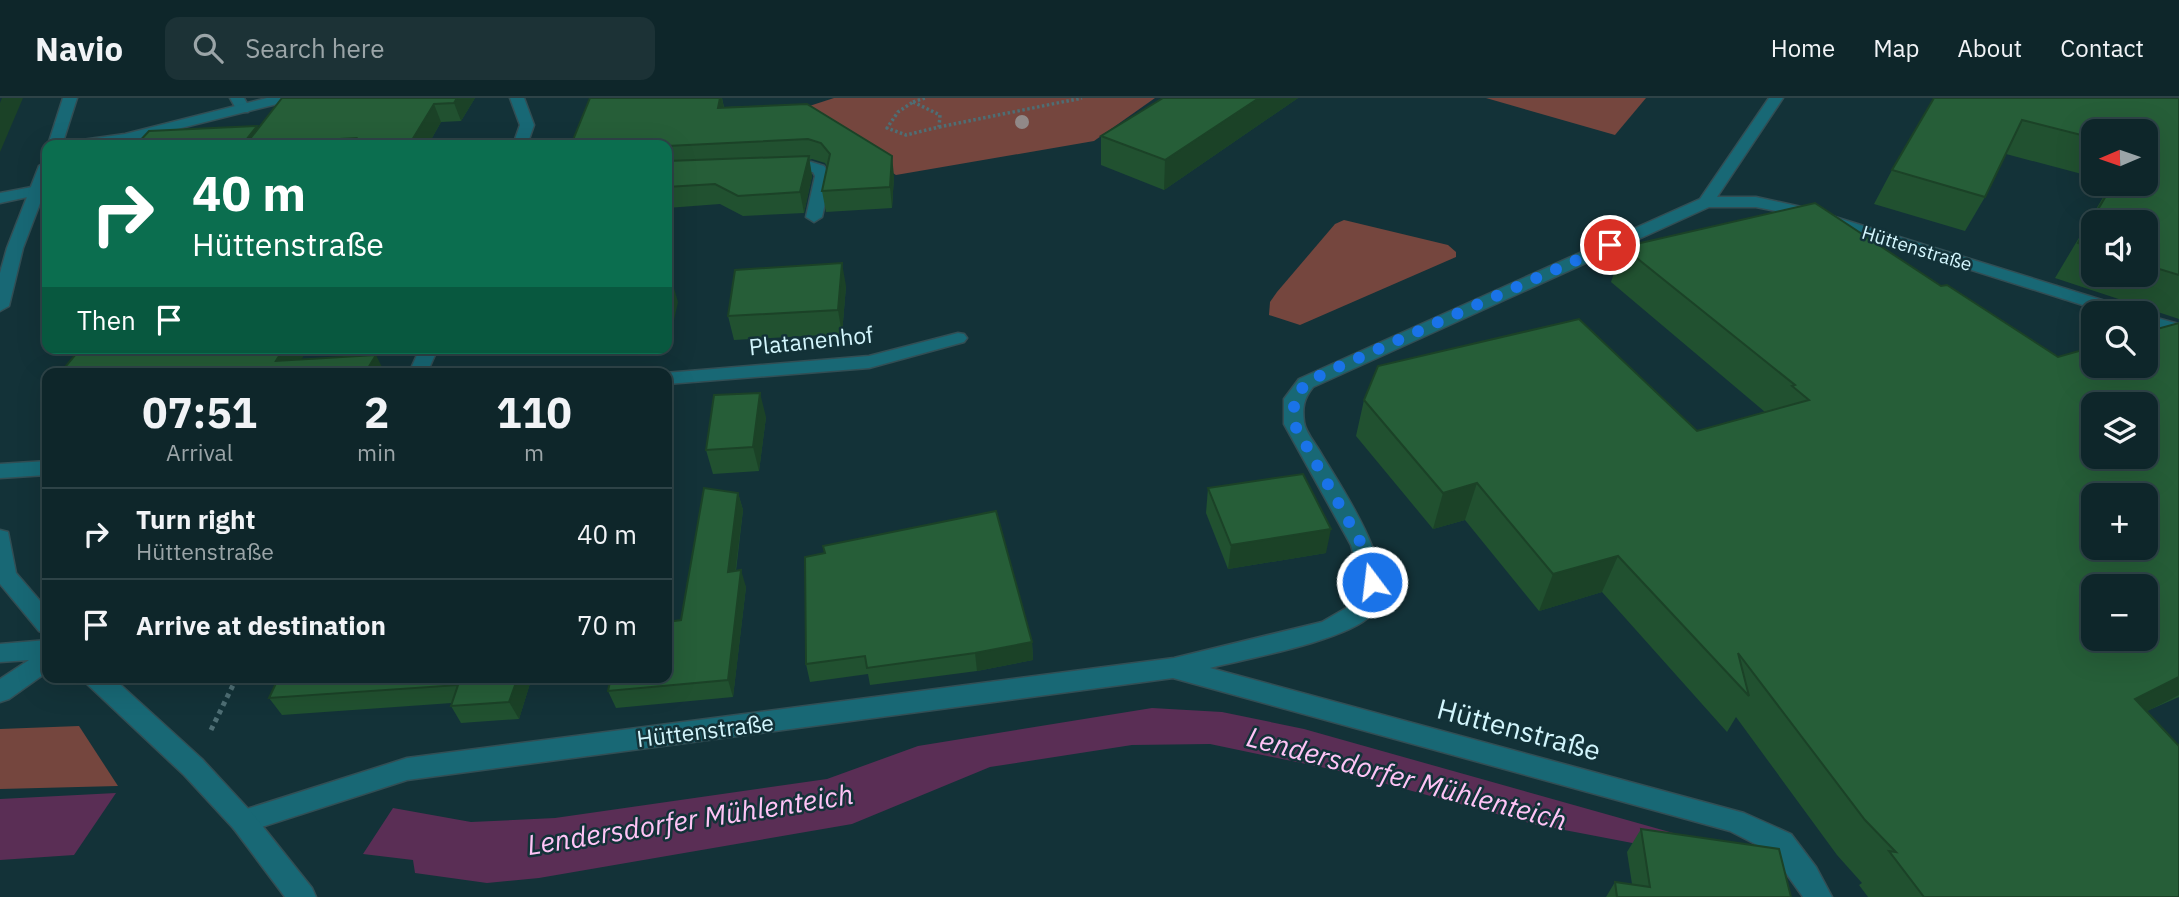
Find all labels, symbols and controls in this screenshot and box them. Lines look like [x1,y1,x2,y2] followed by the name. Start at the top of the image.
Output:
[165,17,655,80] search box
[35,27,123,70] text: Navio
[189,29,227,67] icon: search
[245,31,385,65] text: Search here
[1771,32,1835,64] text: Home
[1873,32,1919,64] text: Map
[1957,32,2022,64] text: About
[2060,32,2144,64] text: Contact
[2081,119,2158,196] north arrow
[2081,119,2158,651] map controls
[192,161,306,224] text: 40 m
[77,168,168,259] icon: right
[2081,210,2158,287] button: sound
[1580,215,1640,275] pin
[1859,220,1975,276] street label: Hüttenstraße
[192,223,384,265] text: Hüttenstraße
[1591,226,1629,264] icon: arrive
[150,301,188,339] icon: arrive
[2081,301,2158,378] button: search
[77,303,136,337] text: Then
[747,319,875,361] street label: Platanenhof
[142,385,257,440] text: 07:51
[364,385,389,440] text: 2
[496,385,572,440] text: 110
[2081,392,2158,469] button: layers
[166,437,233,467] text: Arrival
[357,437,396,467] text: min
[524,437,544,467] text: m
[2081,483,2158,560] button: +
[136,502,255,536] text: Turn right
[77,515,115,553] icon: right
[577,517,637,551] text: 40 m
[136,536,274,566] text: Hüttenstraße
[1335,545,1409,619] position arrow
[2081,574,2158,651] button: −
[77,606,115,644] icon: arrive
[136,608,386,642] text: Arrive at destination
[577,608,637,642] text: 70 m
[1433,689,1605,769] street label: Hüttenstraße
[635,707,775,753] street label: Hüttenstraße
[1243,717,1571,839] water label: Lendersdorfer Mühlenteich
[524,775,856,863] water label: Lendersdorfer Mühlenteich

